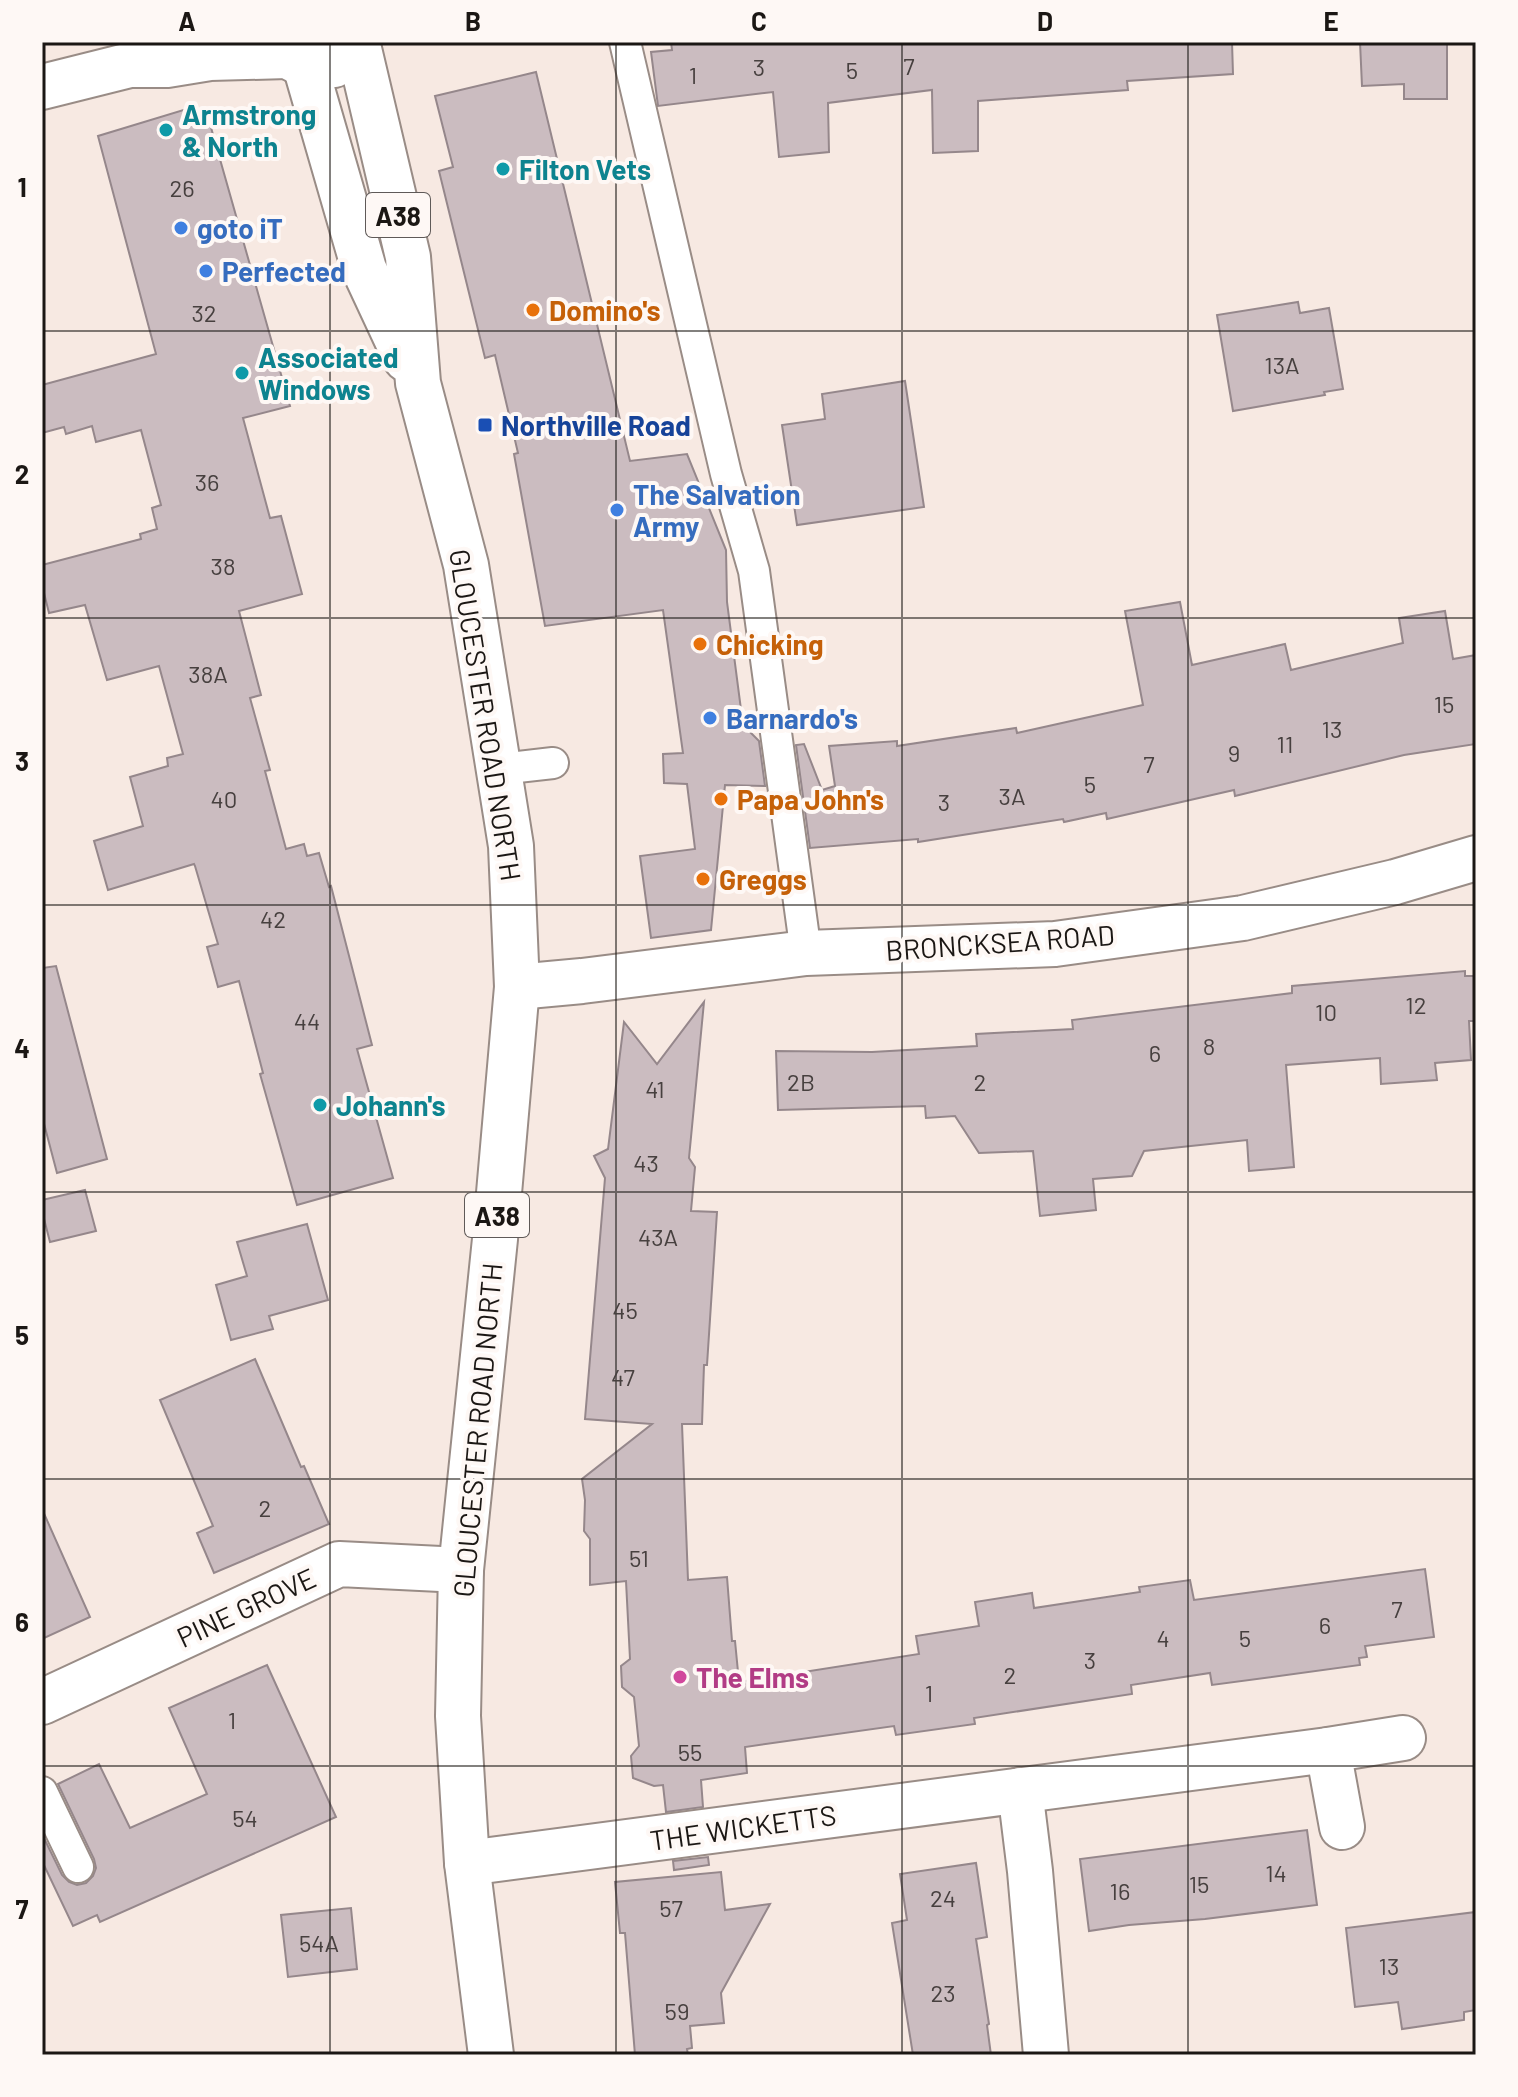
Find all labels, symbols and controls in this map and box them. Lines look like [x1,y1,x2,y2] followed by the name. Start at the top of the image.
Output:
[178,5,196,36] text: A
[465,5,481,36] text: B
[751,5,767,36] text: C
[1037,5,1053,36] text: D
[1323,5,1339,36] text: E
[903,51,915,80] house number: 7
[753,52,765,81] house number: 3
[846,55,858,84] house number: 5
[689,60,697,89] house number: 1
[182,97,316,163] place label: Armstrong & North
[157,121,175,139] marker: Armstrong & North
[519,152,651,186] place label: Filton Vets
[494,160,512,178] marker: Filton Vets
[17,171,27,202] text: 1
[169,173,195,202] house number: 26
[366,193,430,237] road number: A38
[197,211,283,245] place label: goto iT
[172,219,190,237] marker: goto iT
[222,254,346,288] place label: Perfected
[197,262,215,280] marker: Perfected
[549,293,661,327] place label: Domino's
[191,298,217,327] house number: 32
[524,301,542,319] marker: Domino's
[258,340,399,406] place label: Associated Windows
[1264,350,1300,379] house number: 13A
[233,364,251,382] marker: Associated Windows
[501,408,691,442] place label: Northville Road
[476,416,494,434] marker: Northville Road
[15,458,29,489] text: 2
[195,467,219,496] house number: 36
[633,477,801,543] place label: The Salvation Army
[608,501,626,519] marker: The Salvation Army
[443,547,529,883] street label: GLOUCESTER ROAD NORTH
[211,551,235,580] house number: 38
[716,627,823,661] place label: Chicking
[691,635,709,653] marker: Chicking
[188,659,228,688] house number: 38A
[1434,689,1454,718] house number: 15
[726,701,858,735] place label: Barnardo's
[701,709,719,727] marker: Barnardo's
[1322,714,1342,743] house number: 13
[1277,729,1293,758] house number: 11
[1228,738,1240,767] house number: 9
[15,745,29,776] text: 3
[1143,749,1155,778] house number: 7
[1084,769,1096,798] house number: 5
[999,781,1025,810] house number: 3A
[737,782,884,816] place label: Papa John's
[211,784,237,813] house number: 40
[938,787,950,816] house number: 3
[712,790,730,808] marker: Papa John's
[719,862,807,896] place label: Greggs
[694,870,712,888] marker: Greggs
[260,904,286,933] house number: 42
[884,917,1116,967] street label: BRONCKSEA ROAD
[1405,990,1427,1019] house number: 12
[1315,997,1337,1026] house number: 10
[294,1006,320,1035] house number: 44
[1203,1031,1215,1060] house number: 8
[14,1032,30,1063] text: 4
[1149,1038,1161,1067] house number: 6
[787,1067,815,1096] house number: 2B
[974,1067,986,1096] house number: 2
[645,1074,665,1103] house number: 41
[336,1088,446,1122] place label: Johann's
[311,1096,329,1114] marker: Johann's
[633,1148,659,1177] house number: 43
[465,1193,529,1237] road number: A38
[638,1222,678,1251] house number: 43A
[445,1261,509,1599] street label: GLOUCESTER ROAD NORTH
[612,1295,638,1324] house number: 45
[15,1319,29,1350] text: 5
[611,1362,635,1391] house number: 47
[259,1493,271,1522] house number: 2
[629,1543,649,1572] house number: 51
[171,1560,321,1654] street label: PINE GROVE
[1391,1594,1403,1623] house number: 7
[15,1606,29,1637] text: 6
[1319,1610,1331,1639] house number: 6
[1156,1623,1170,1652] house number: 4
[1239,1623,1251,1652] house number: 5
[1084,1645,1096,1674] house number: 3
[696,1660,809,1694] place label: The Elms
[1004,1660,1016,1689] house number: 2
[671,1668,689,1686] marker: The Elms
[925,1678,933,1707] house number: 1
[228,1705,236,1734] house number: 1
[678,1737,702,1766] house number: 55
[648,1797,838,1857] street label: THE WICKETTS
[232,1803,258,1832] house number: 54
[1265,1858,1287,1887] house number: 14
[1189,1869,1209,1898] house number: 15
[1110,1876,1130,1905] house number: 16
[930,1883,956,1912] house number: 24
[16,1893,29,1924] text: 7
[659,1893,683,1922] house number: 57
[299,1928,339,1957] house number: 54A
[1379,1951,1399,1980] house number: 13
[930,1978,956,2007] house number: 23
[665,1996,689,2025] house number: 59

